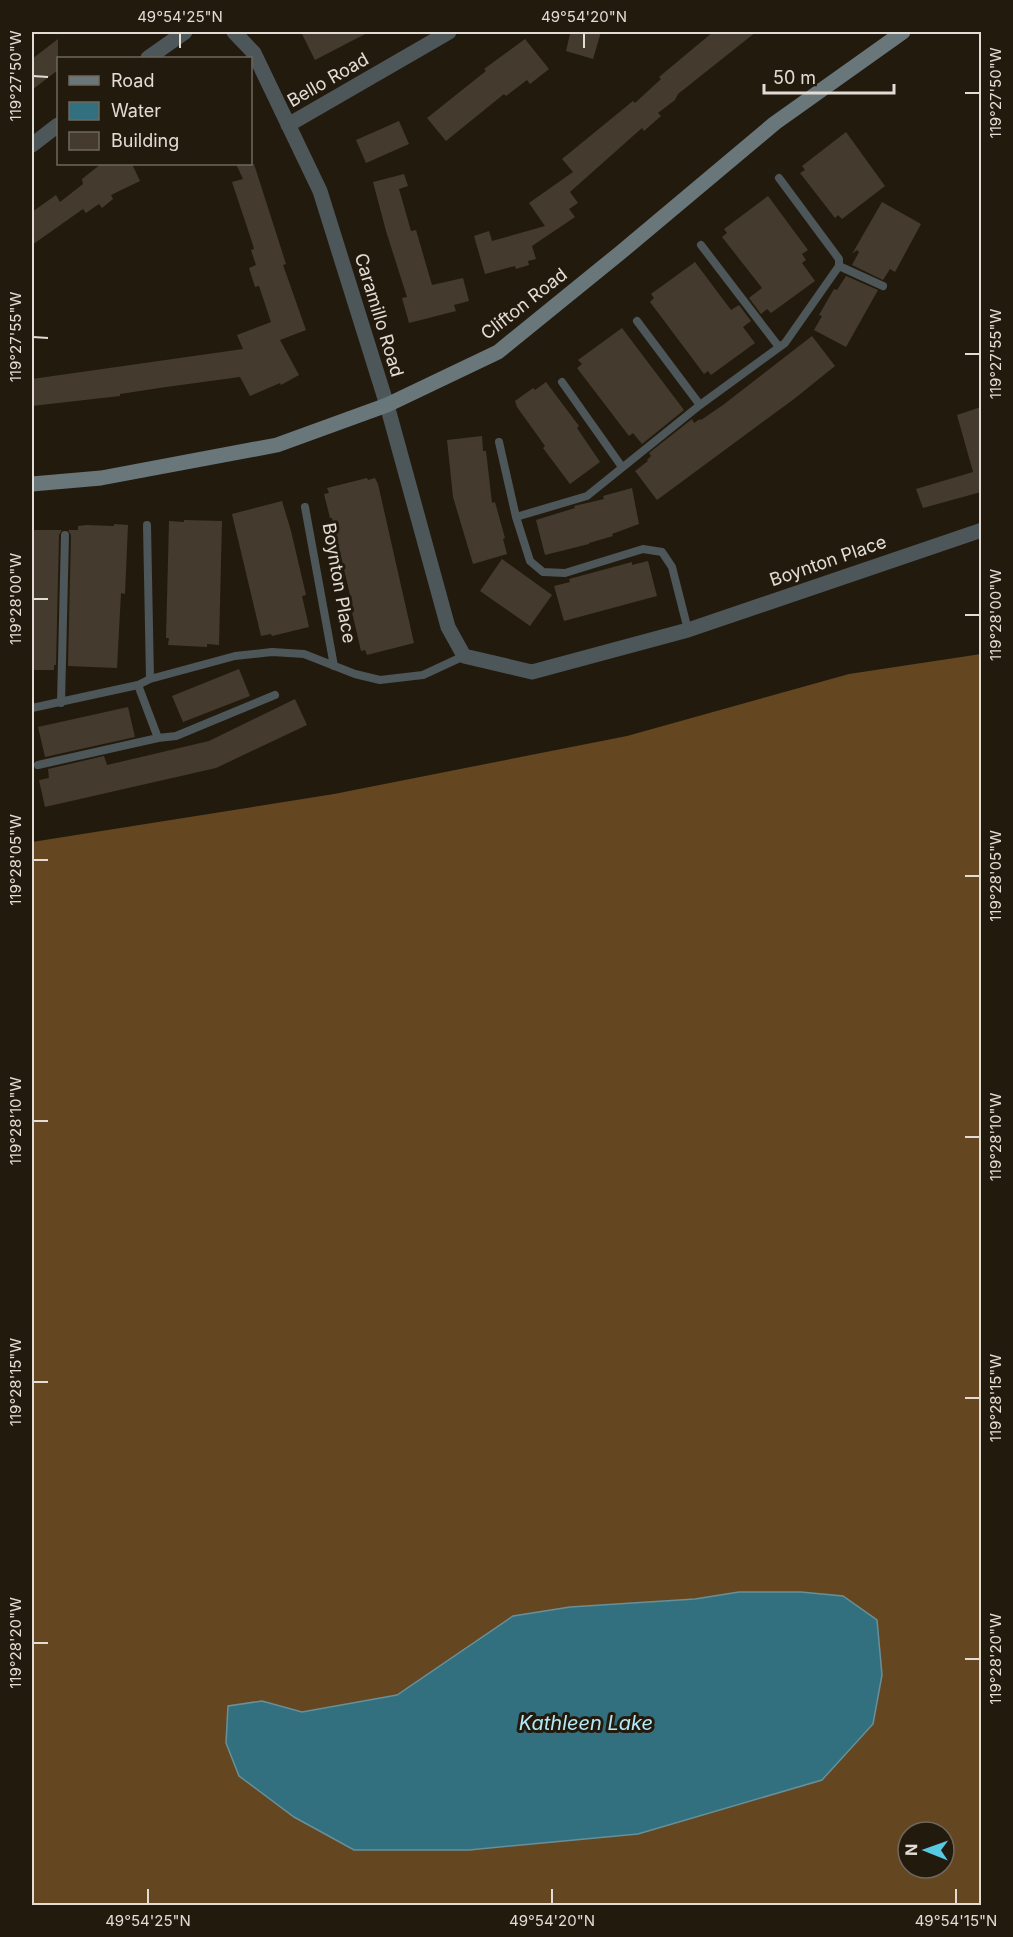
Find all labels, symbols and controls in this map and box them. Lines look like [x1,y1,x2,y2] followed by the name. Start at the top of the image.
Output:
[137,7,223,26] text: 49°54'25"N
[541,7,627,26] text: 49°54'20"N
[6,30,25,121] text: 119°27'50"W
[986,47,1005,138] text: 119°27'50"W
[283,48,372,111] street label: Bello Road
[57,57,252,165] legend
[764,57,894,95] scale bar
[773,67,816,88] text: 50 m
[111,70,154,91] text: Road
[111,100,161,121] text: Water
[111,130,179,151] text: Building
[351,250,408,379] street label: Caramillo Road
[476,263,571,344] street label: Clifton Road
[6,292,25,382] text: 119°27'55"W
[986,309,1005,399] text: 119°27'55"W
[319,521,360,645] street label: Boynton Place
[767,531,889,590] street label: Boynton Place
[6,553,25,645] text: 119°28'00"W
[986,569,1005,661] text: 119°28'00"W
[6,814,25,906] text: 119°28'05"W
[986,830,1005,922] text: 119°28'05"W
[6,1076,25,1165] text: 119°28'10"W
[986,1092,1005,1181] text: 119°28'10"W
[6,1338,25,1426] text: 119°28'15"W
[986,1354,1005,1442] text: 119°28'15"W
[6,1597,25,1689] text: 119°28'20"W
[986,1613,1005,1705] text: 119°28'20"W
[519,1711,653,1735] water label: Kathleen Lake
[896,1820,956,1880] north arrow
[901,1843,921,1856] text: N
[105,1911,191,1930] text: 49°54'25"N
[509,1911,595,1930] text: 49°54'20"N
[915,1911,997,1930] text: 49°54'15"N

